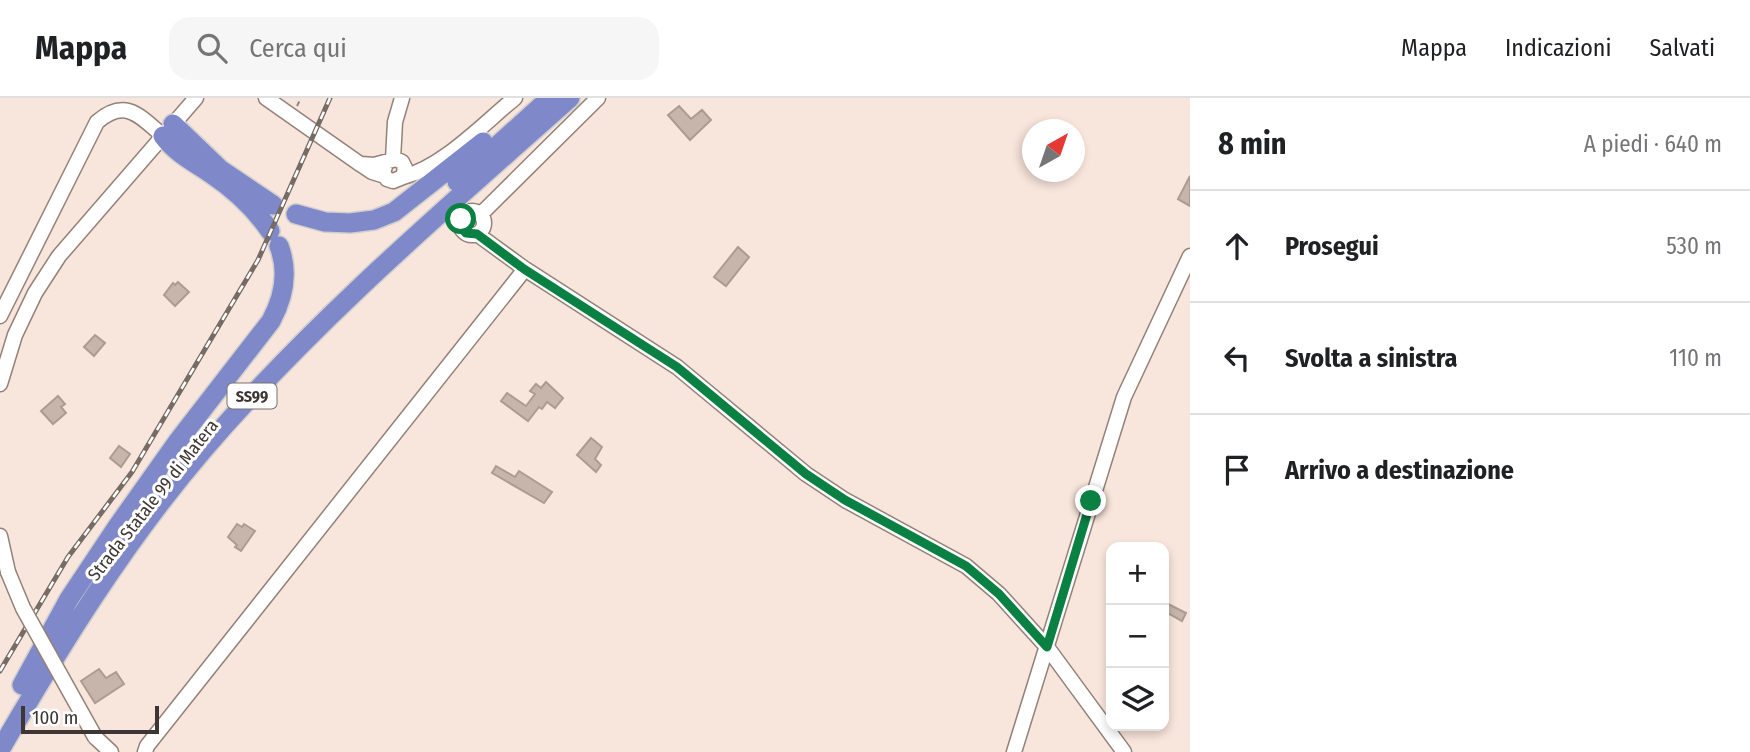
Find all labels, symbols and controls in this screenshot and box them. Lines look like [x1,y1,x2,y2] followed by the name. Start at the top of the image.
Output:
[169,17,659,80] search box
[35,28,127,68] text: Mappa
[193,29,231,67] icon: search
[249,33,347,64] text: Cerca qui
[1401,34,1467,62] text: Mappa
[1505,34,1611,62] text: Indicazioni
[1649,34,1715,62] text: Salvati
[1022,119,1085,182] north arrow
[1218,126,1286,162] text: 8 min
[1584,130,1722,158] text: A piedi · 640 m
[445,203,476,234] route start
[1218,227,1256,265] icon: ahead
[1285,231,1379,262] text: Prosegui
[1666,232,1722,260] text: 530 m
[1218,339,1256,377] icon: left
[1285,343,1457,374] text: Svolta a sinistra
[1669,344,1722,372] text: 110 m
[228,384,276,408] road number: SS99
[83,415,223,585] street label: Strada Statale 99 di Matera
[1218,451,1256,489] icon: arrive
[1285,455,1514,486] text: Arrivo a destinazione
[1075,485,1106,516] route end
[1106,542,1169,731] map controls
[1106,542,1169,605] button: +
[1106,605,1169,668] button: −
[1106,668,1169,731] button: layers
[21,703,159,735] scale bar
[32,706,78,729] text: 100 m

